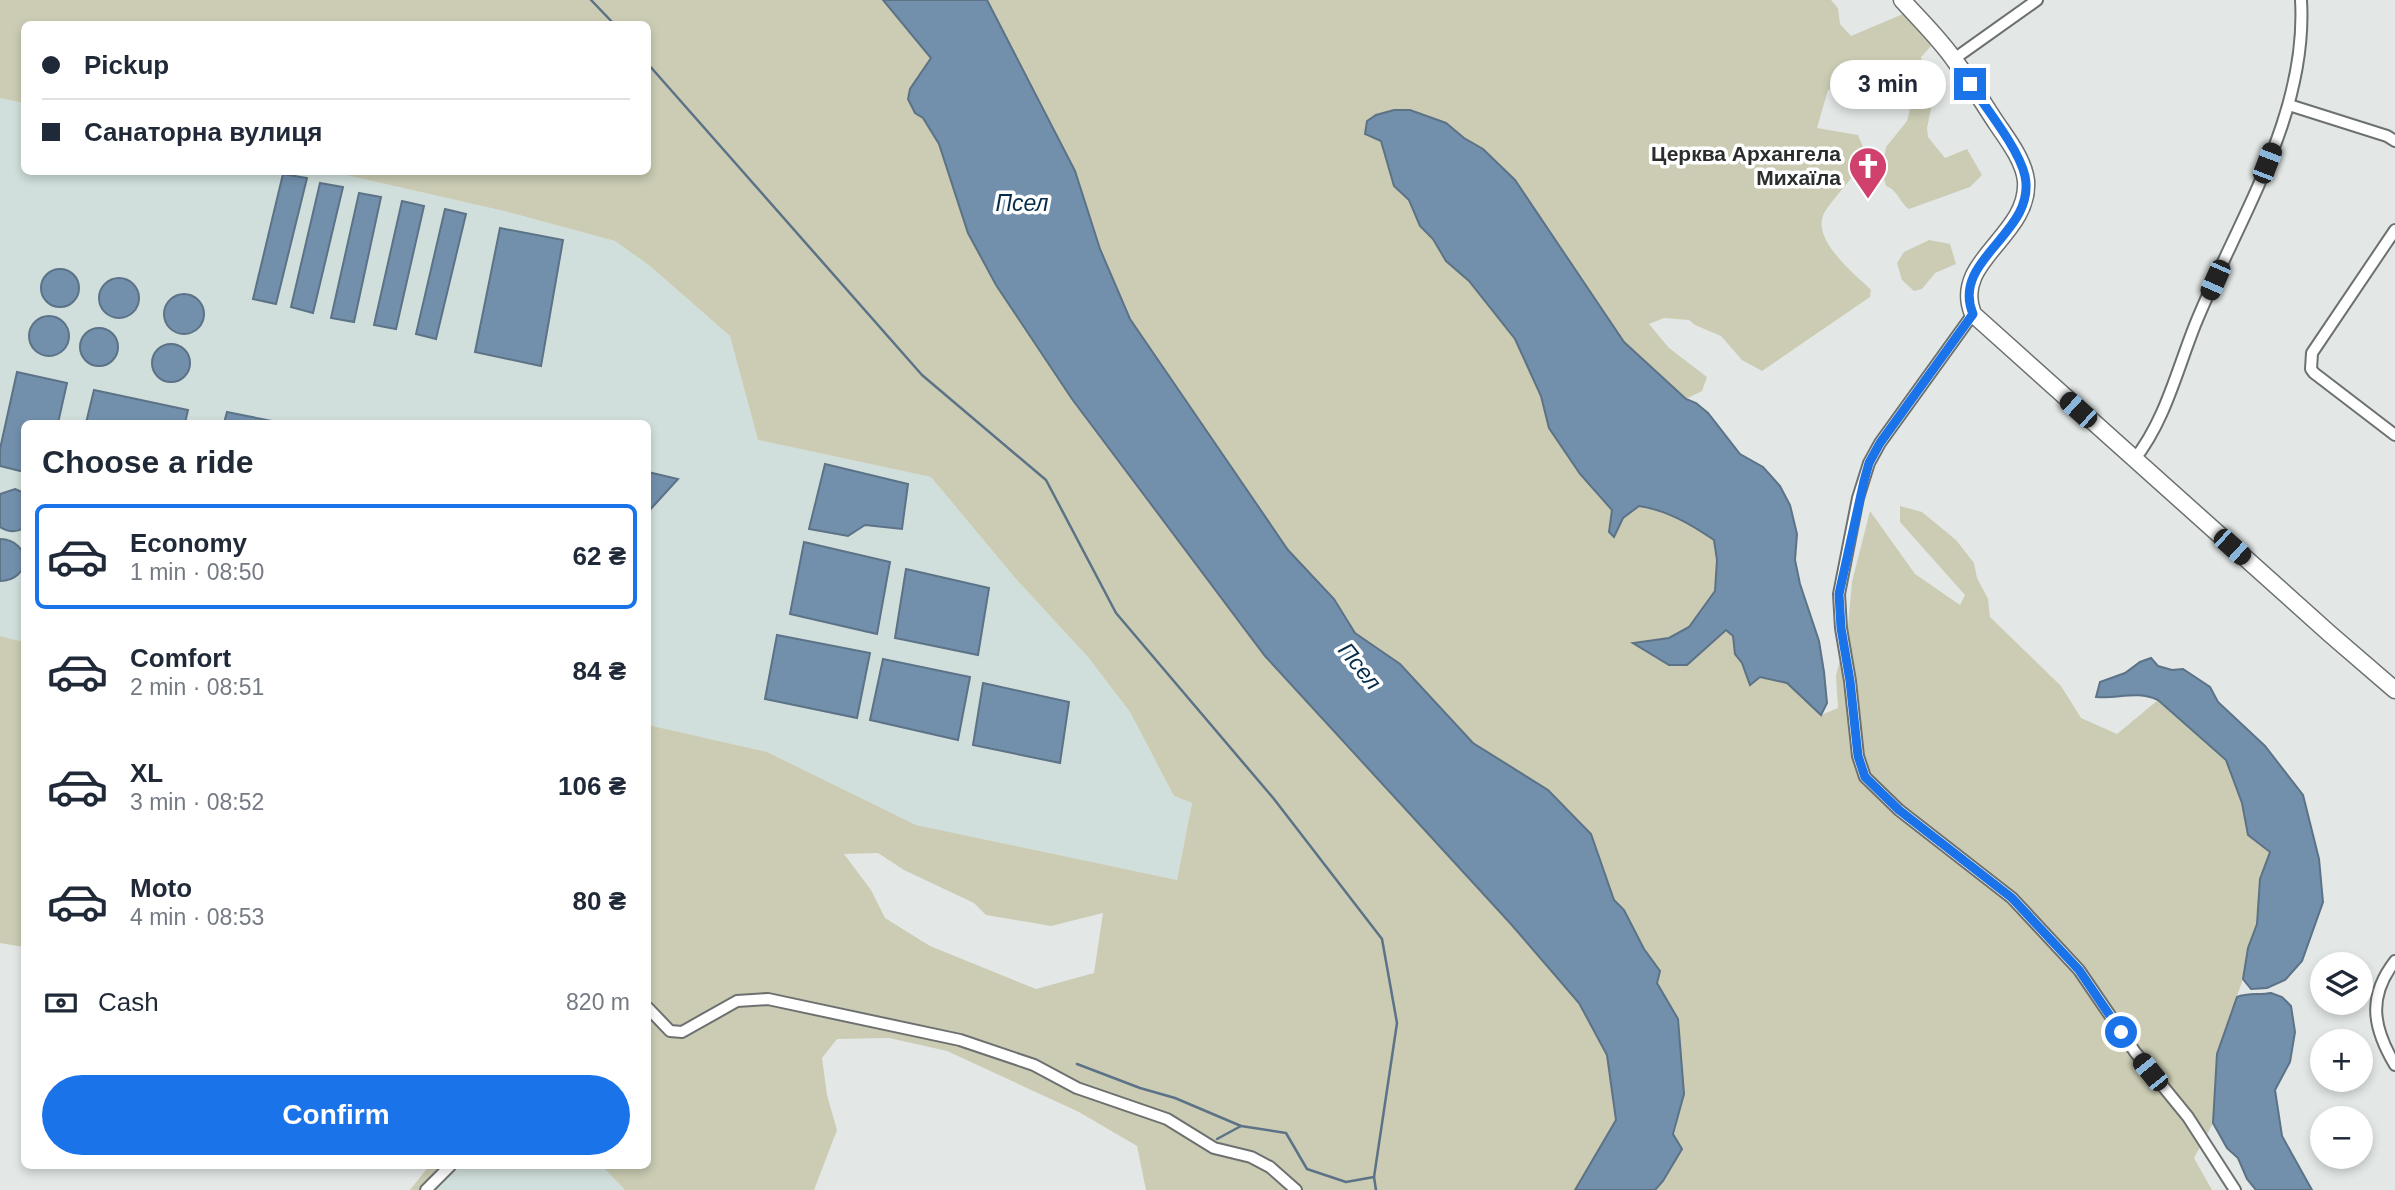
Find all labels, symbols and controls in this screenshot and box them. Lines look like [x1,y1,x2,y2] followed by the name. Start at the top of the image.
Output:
[84,50,169,80] text: Pickup
[1830,60,1946,108] callout: 3 min
[1954,68,1986,100] route end
[1858,71,1918,97] text: 3 min
[84,117,322,147] text: Санаторна вулиця
[2250,140,2285,186] car
[1651,142,1841,189] place label: Церква Архангела Михаїла
[1847,145,1889,200] church icon: Церква Архангела Михаїла
[995,190,1049,216] water label: Псел
[2197,257,2234,303] car
[2056,388,2101,432] car
[42,444,254,480] text: Choose a ride
[46,525,109,588] icon: car
[2210,525,2255,569] car
[130,528,247,558] text: Economy
[573,541,626,571] text: 62 ₴
[130,559,264,585] text: 1 min · 08:50
[1333,637,1387,695] water label: Псел
[46,640,109,703] icon: car
[130,643,231,673] text: Comfort
[573,656,626,686] text: 84 ₴
[130,674,264,700] text: 2 min · 08:51
[46,755,109,818] icon: car
[130,758,163,788] text: XL
[558,771,626,801] text: 106 ₴
[130,789,264,815] text: 3 min · 08:52
[46,870,109,933] icon: car
[130,873,192,903] text: Moto
[573,886,626,916] text: 80 ₴
[130,904,264,930] text: 4 min · 08:53
[2310,952,2373,1169] map controls
[2310,952,2373,1015] button: layers
[42,984,80,1022] icon: cash
[98,987,159,1017] text: Cash
[566,989,630,1015] text: 820 m
[2105,1016,2137,1048] route start
[2310,1029,2373,1092] button: +
[2129,1049,2172,1095] car
[42,1075,630,1155] button: Confirm
[2310,1106,2373,1169] button: −

